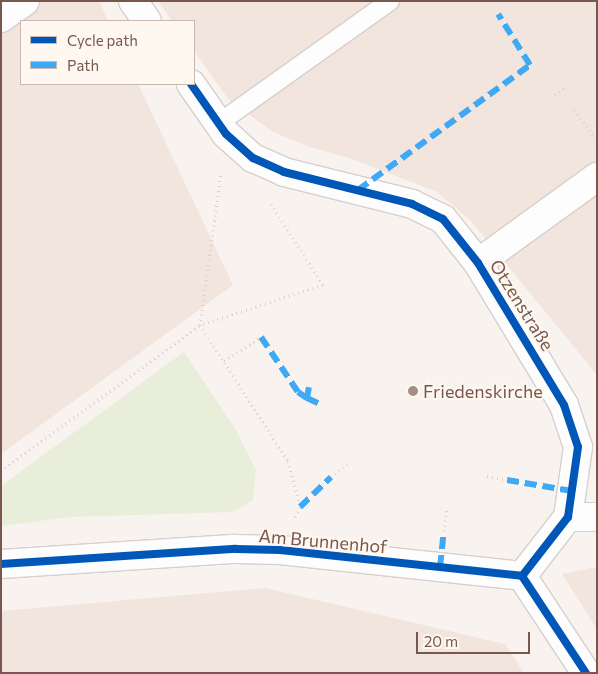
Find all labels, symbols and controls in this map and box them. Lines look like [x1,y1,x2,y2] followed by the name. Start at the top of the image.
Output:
[20,20,195,85] legend
[67,31,138,49] text: Cycle path
[67,56,99,74] text: Path
[486,256,558,354] street label: Otzenstraße
[423,380,543,402] place label: Friedenskirche
[407,385,419,397] marker: Friedenskirche
[258,525,388,557] street label: Am Brunnenhof
[418,622,532,654] scale bar
[424,632,458,650] text: 20 m

